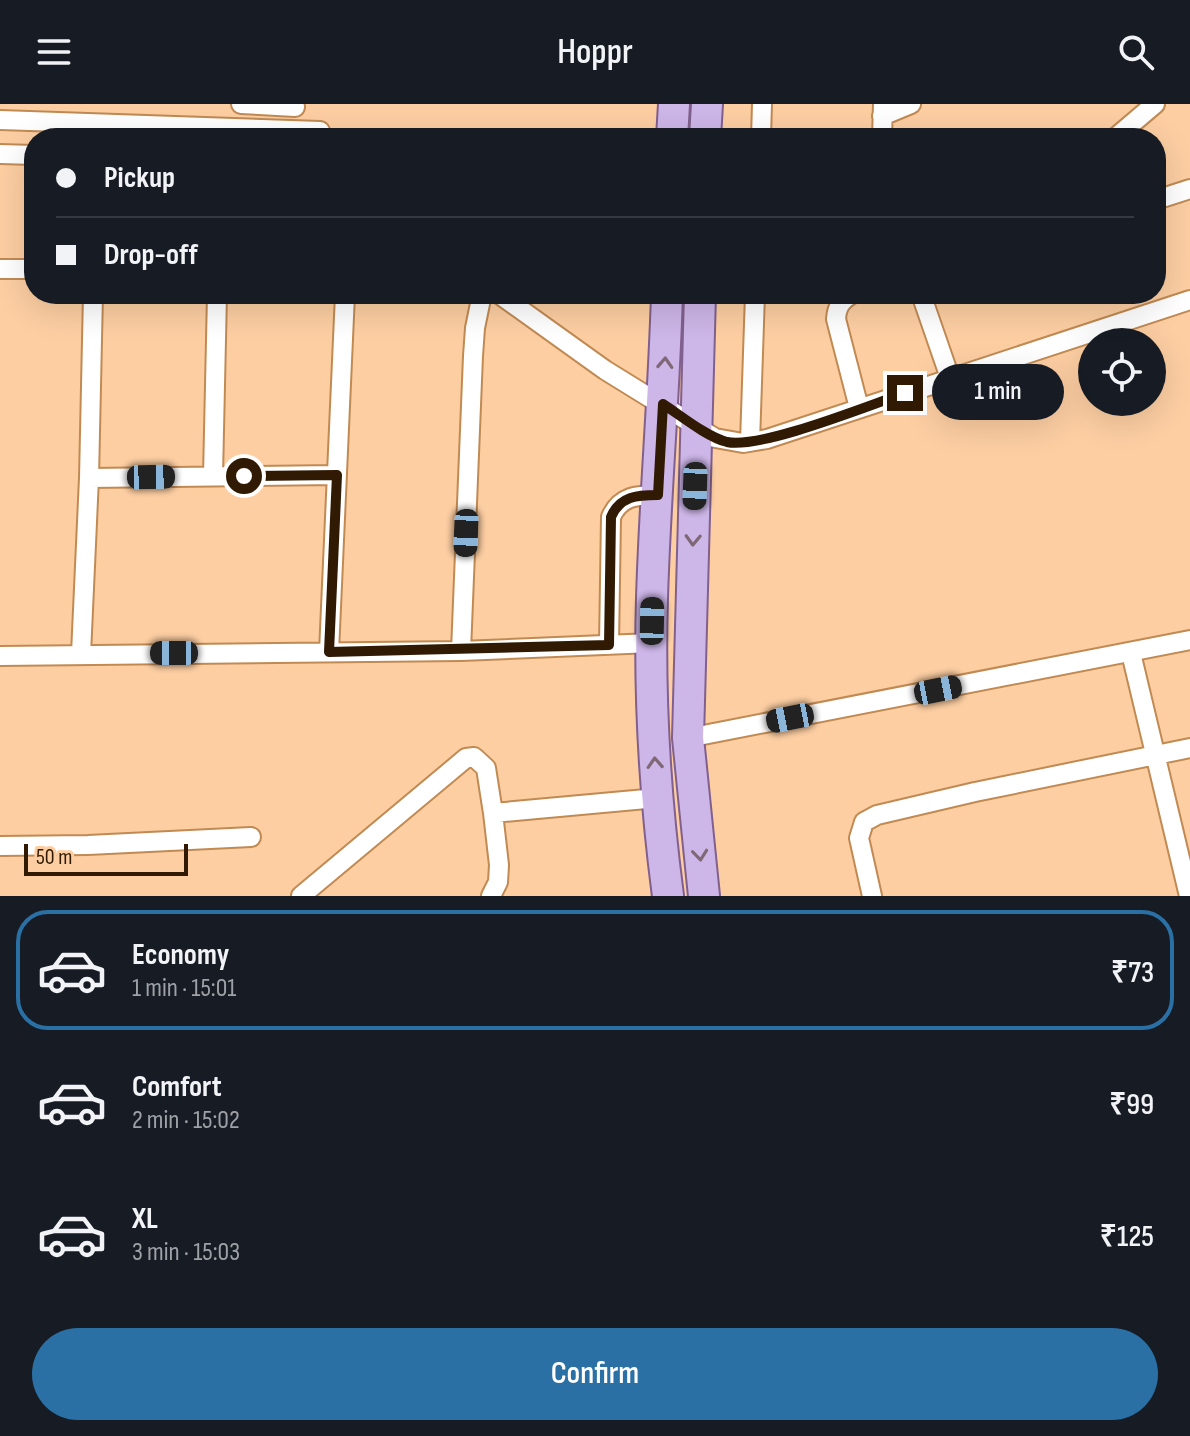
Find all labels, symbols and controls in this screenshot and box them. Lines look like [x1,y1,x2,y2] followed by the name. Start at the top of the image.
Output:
[32,30,76,74] icon: menu
[1114,30,1158,74] icon: search
[557,31,633,74] text: Hoppr
[104,160,175,196] text: Pickup
[104,237,198,273] text: Drop-off
[1078,328,1166,416] map controls
[1078,328,1166,416] button: locate
[656,356,673,369] one-way arrow
[933,365,1065,421] callout: 1 min
[887,375,923,411] route end
[974,376,1022,407] text: 1 min
[226,458,262,494] route start
[682,462,708,510] car
[127,465,175,489] car
[453,509,479,557] car
[685,534,702,547] one-way arrow
[640,597,664,645] car
[150,641,198,665] car
[912,674,964,706] car
[764,702,816,734] car
[647,756,664,769] one-way arrow
[24,840,188,876] scale bar
[36,844,72,871] text: 50 m
[691,849,708,862] one-way arrow
[36,934,108,1006] icon: car
[132,937,229,973] text: Economy
[1111,955,1154,991] text: ₹73
[132,973,236,1004] text: 1 min · 15:01
[36,1066,108,1138] icon: car
[132,1069,222,1105] text: Comfort
[1109,1087,1154,1123] text: ₹99
[132,1105,240,1136] text: 2 min · 15:02
[36,1198,108,1270] icon: car
[132,1201,158,1237] text: XL
[1100,1219,1154,1255] text: ₹125
[132,1237,240,1268] text: 3 min · 15:03
[32,1328,1158,1420] button: Confirm

